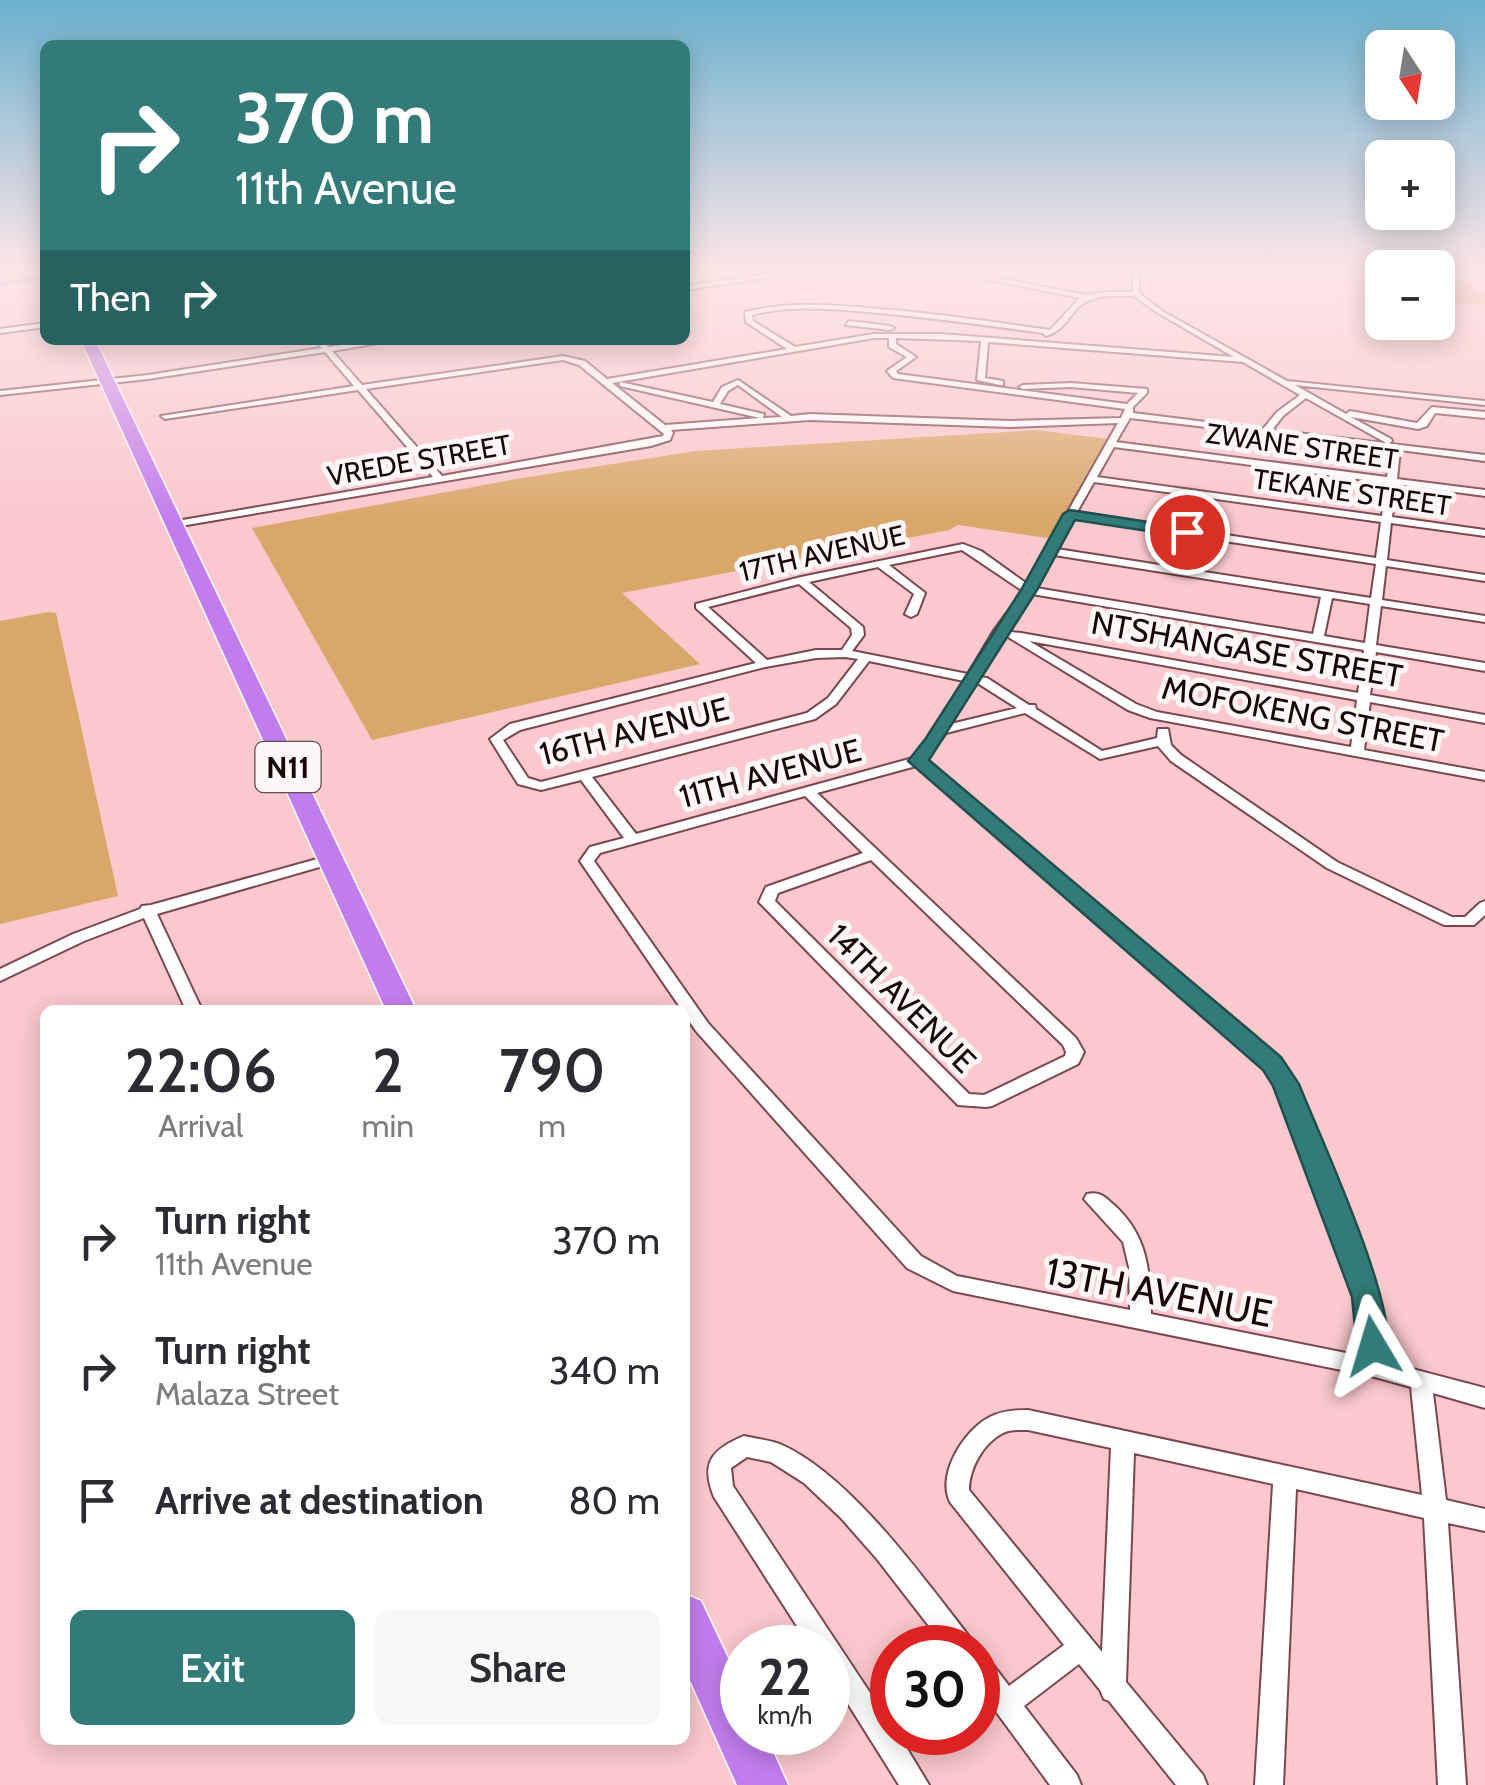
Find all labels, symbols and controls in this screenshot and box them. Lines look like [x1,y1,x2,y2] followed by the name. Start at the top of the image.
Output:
[1365,30,1455,120] north arrow
[1365,30,1455,340] map controls
[235,75,434,161] text: 370 m
[70,80,200,210] icon: right
[1365,140,1455,230] button: +
[235,161,457,215] text: 11th Avenue
[1365,250,1455,340] button: −
[171,270,226,325] icon: right
[70,274,151,321] text: Then
[1204,416,1400,476] street label: ZWANE STREET
[325,427,513,493] street label: VREDE STREET
[1251,461,1453,523] street label: TEKANE STREET
[1145,490,1230,575] pin
[1160,505,1215,560] icon: arrive
[736,517,908,589] street label: 17TH AVENUE
[1088,602,1406,696] street label: NTSHANGASE STREET
[1159,668,1447,760] street label: MOFOKENG STREET
[535,689,733,773] street label: 16TH AVENUE
[675,730,865,816] street label: 11TH AVENUE
[256,742,320,792] road number: N11
[820,916,984,1080] street label: 14TH AVENUE
[125,1034,277,1107] text: 22:06
[372,1034,404,1107] text: 2
[499,1034,605,1107] text: 790
[158,1106,243,1145] text: Arrival
[362,1106,414,1145] text: min
[538,1106,566,1145] text: m
[155,1197,311,1244] text: Turn right
[70,1213,125,1268] icon: right
[552,1217,660,1264] text: 370 m
[155,1244,313,1283] text: 11th Avenue
[1042,1247,1276,1337] street label: 13TH AVENUE
[1321,1294,1425,1398] position arrow
[155,1327,311,1374] text: Turn right
[70,1343,125,1398] icon: right
[549,1347,660,1394] text: 340 m
[155,1374,339,1413] text: Malaza Street
[70,1473,125,1528] icon: arrive
[155,1477,484,1524] text: Arrive at destination
[569,1477,660,1524] text: 80 m
[70,1610,355,1725] button: Exit
[375,1610,660,1725] button: Share
[870,1625,1000,1755] speed limit sign: 30
[759,1647,811,1708] text: 22
[758,1700,812,1730] text: km/h

